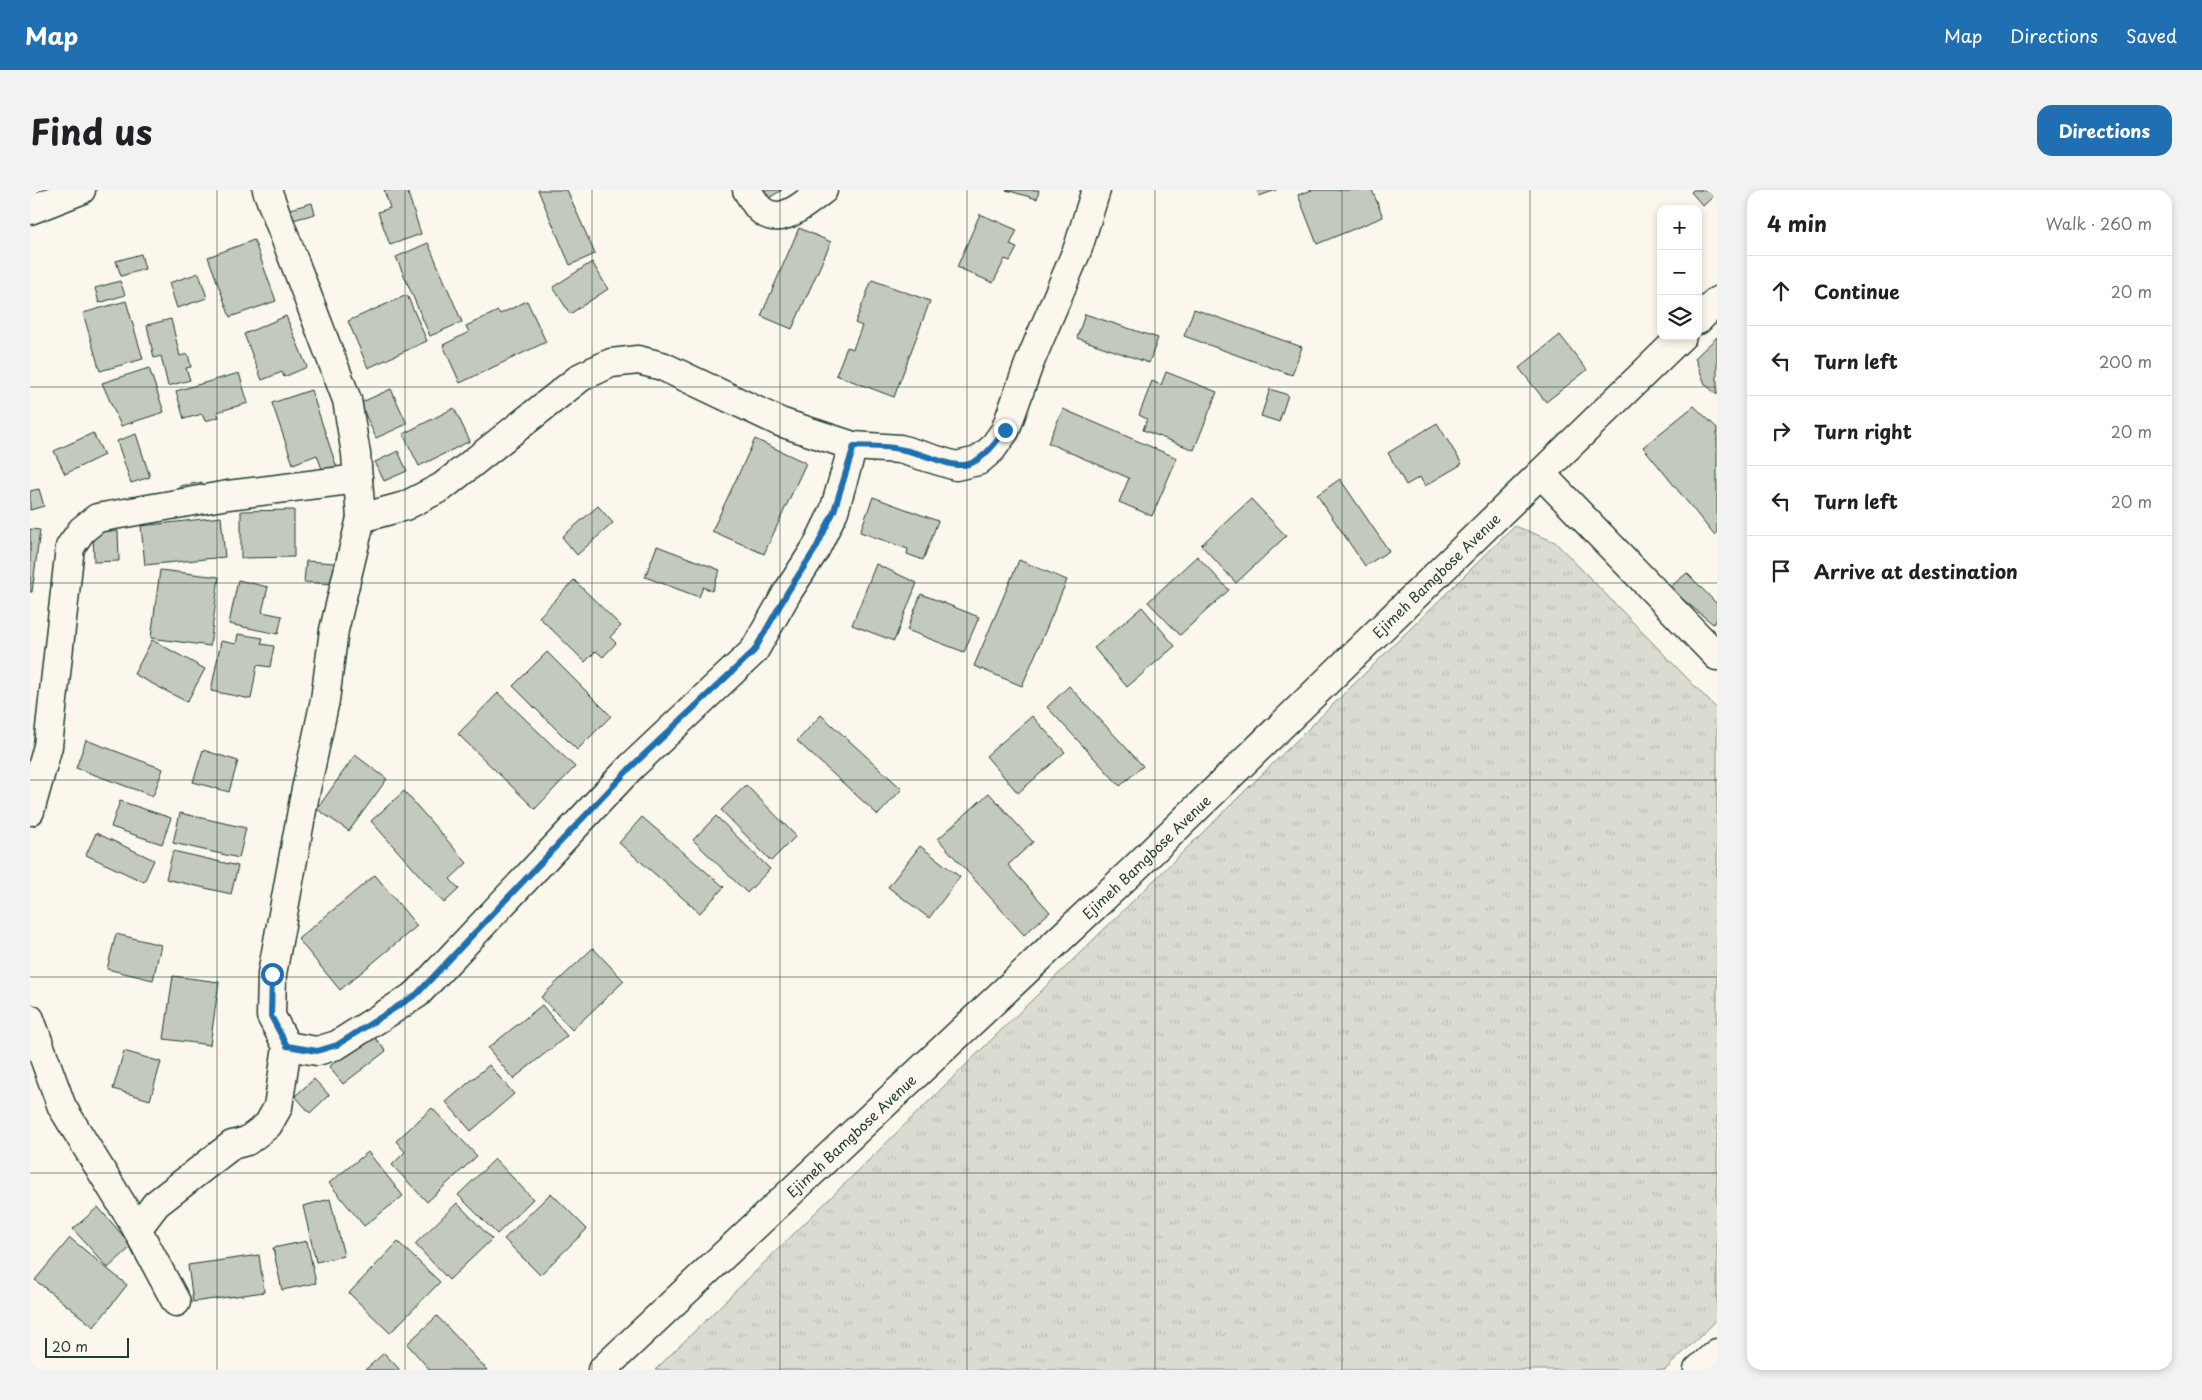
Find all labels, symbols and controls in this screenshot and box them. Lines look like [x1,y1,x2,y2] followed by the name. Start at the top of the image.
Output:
[25,17,78,53] text: Map
[1944,22,1982,49] text: Map
[2010,22,2098,49] text: Directions
[2126,22,2177,49] text: Saved
[30,104,152,157] text: Find us
[2037,105,2172,156] button: Directions
[1657,205,1702,340] map controls
[1657,205,1702,250] button: +
[1767,207,1827,239] text: 4 min
[2046,211,2152,235] text: Walk · 260 m
[1657,250,1702,295] button: −
[1767,277,1795,305] icon: ahead
[1814,277,1900,305] text: Continue
[2111,279,2152,303] text: 20 m
[1657,295,1702,340] button: layers
[1767,347,1795,375] icon: left
[1814,347,1898,375] text: Turn left
[2099,349,2152,373] text: 200 m
[1767,417,1795,445] icon: right
[1814,417,1912,445] text: Turn right
[994,419,1017,442] route end
[2111,419,2152,443] text: 20 m
[1767,487,1795,515] icon: left
[1814,487,1898,515] text: Turn left
[2111,489,2152,513] text: 20 m
[1367,508,1505,643] street label: Ejimeh Bamgbose Avenue
[1767,557,1795,585] icon: arrive
[1814,557,2018,585] text: Arrive at destination
[1077,790,1215,924] street label: Ejimeh Bamgbose Avenue
[261,963,284,986] route start
[782,1069,921,1202] street label: Ejimeh Bamgbose Avenue
[45,1335,129,1358] scale bar
[52,1336,88,1357] text: 20 m

